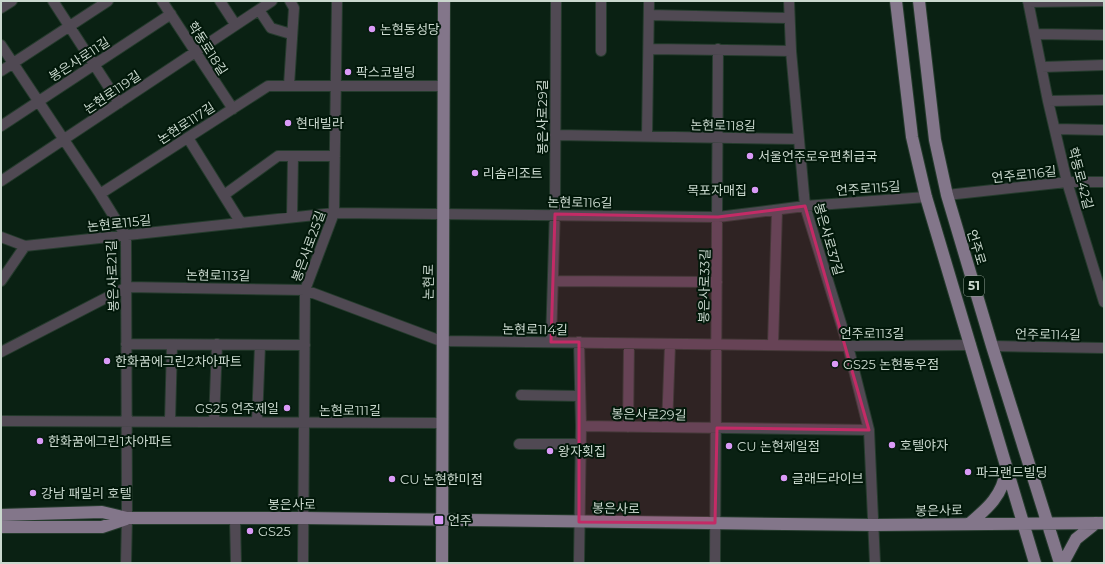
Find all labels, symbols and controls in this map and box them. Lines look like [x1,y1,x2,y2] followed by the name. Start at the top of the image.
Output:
[185,18,231,78] street label: 학동로18길
[380,21,440,37] place label: 논현동성당
[367,24,377,34] marker: 논현동성당
[46,33,112,85] street label: 봉은사로11길
[356,64,416,80] place label: 팍스코빌딩
[81,67,143,117] street label: 논현로119길
[343,67,353,77] marker: 팍스코빌딩
[534,79,550,155] street label: 봉은사로29길
[154,99,218,147] street label: 논현로117길
[296,115,344,131] place label: 현대빌라
[690,116,756,134] street label: 논현로118길
[283,118,293,128] marker: 현대빌라
[1065,145,1097,211] street label: 학동로42길
[758,148,878,164] place label: 서울언주로우편취급국
[745,151,755,161] marker: 서울언주로우편취급국
[991,163,1057,185] street label: 언주로116길
[483,165,543,181] place label: 리솜리조트
[470,168,480,178] marker: 리솜리조트
[835,178,901,198] street label: 언주로115길
[687,182,747,198] place label: 목포자매집
[750,185,760,195] marker: 목포자매집
[547,193,613,211] street label: 논현로116길
[811,201,847,277] street label: 봉은사로37길
[288,208,328,284] street label: 봉은사로25길
[86,212,152,234] street label: 논현로115길
[964,227,990,267] street label: 언주로
[103,240,121,312] street label: 봉은사로21길
[695,249,713,323] street label: 봉은사로33길
[420,264,436,300] street label: 논현로
[186,266,250,284] street label: 논현로113길
[964,276,984,296] road number: 51
[502,320,568,338] street label: 논현로114길
[840,325,904,341] street label: 언주로113길
[1015,325,1081,343] street label: 언주로114길
[115,353,242,369] place label: 한화꿈에그린2차아파트
[102,356,112,366] marker: 한화꿈에그린2차아파트
[843,356,939,372] place label: GS25 논현동우점
[830,359,840,369] marker: GS25 논현동우점
[195,400,279,416] place label: GS25 언주제일
[319,402,381,418] street label: 논현로111길
[282,403,292,413] marker: GS25 언주제일
[611,405,687,423] street label: 봉은사로29길
[48,433,172,449] place label: 한화꿈에그린1차아파트
[35,436,45,446] marker: 한화꿈에그린1차아파트
[900,437,948,453] place label: 호텔야자
[737,438,820,454] place label: CU 논현제일점
[887,440,897,450] marker: 호텔야자
[724,441,734,451] marker: CU 논현제일점
[558,443,606,459] place label: 왕자횟집
[545,446,555,456] marker: 왕자횟집
[976,464,1048,480] place label: 파크랜드빌딩
[963,467,973,477] marker: 파크랜드빌딩
[792,470,864,486] place label: 글래드라이브
[400,471,483,487] place label: CU 논현한미점
[779,473,789,483] marker: 글래드라이브
[387,474,397,484] marker: CU 논현한미점
[41,485,132,501] place label: 강남 패밀리 호텔
[28,488,38,498] marker: 강남 패밀리 호텔
[268,496,316,512] street label: 봉은사로
[592,500,640,516] street label: 봉은사로
[915,502,963,518] street label: 봉은사로
[448,512,472,528] place label: 언주
[433,514,445,526] marker: 언주
[258,523,291,539] place label: GS25
[245,526,255,536] marker: GS25

